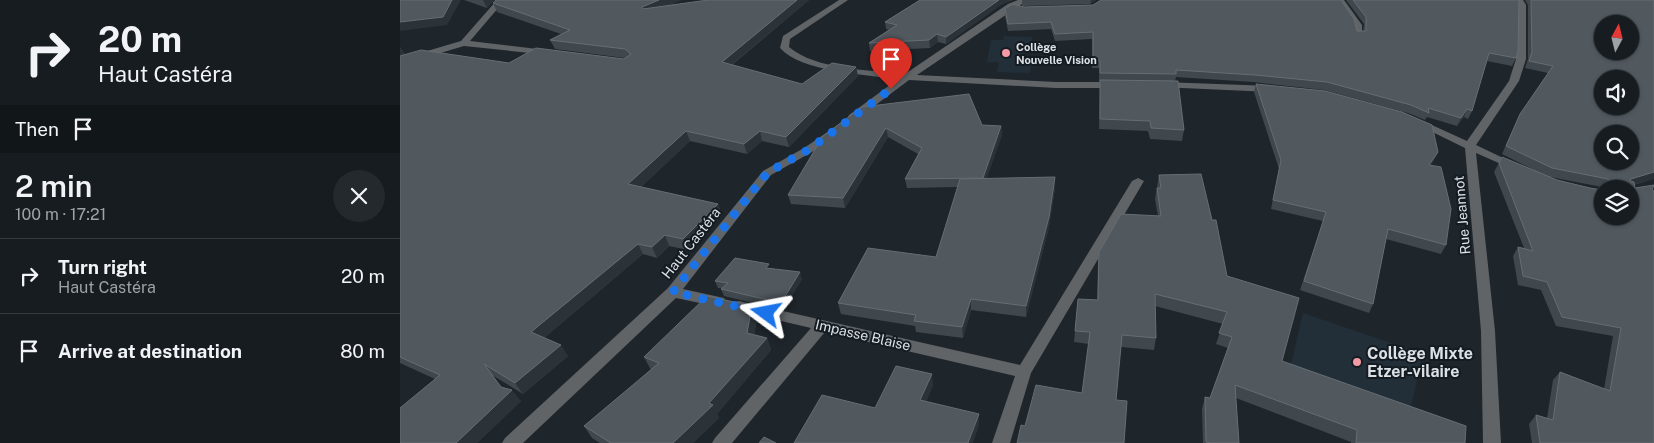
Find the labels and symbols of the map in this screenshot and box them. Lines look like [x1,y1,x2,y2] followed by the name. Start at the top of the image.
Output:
[1594,15,1639,60] north arrow
[870,38,912,89] pin
[1016,41,1097,66] place label: Collège Nouvelle Vision
[1000,47,1012,59] marker: Collège Nouvelle Vision
[1451,175,1473,255] street label: Rue Jeannot
[658,204,724,282] street label: Haut Castéra
[739,286,791,338] position arrow
[814,316,912,354] street label: Impasse Blaise
[1367,344,1473,381] place label: Collège Mixte Etzer-vilaire
[1351,356,1363,368] marker: Collège Mixte Etzer-vilaire

